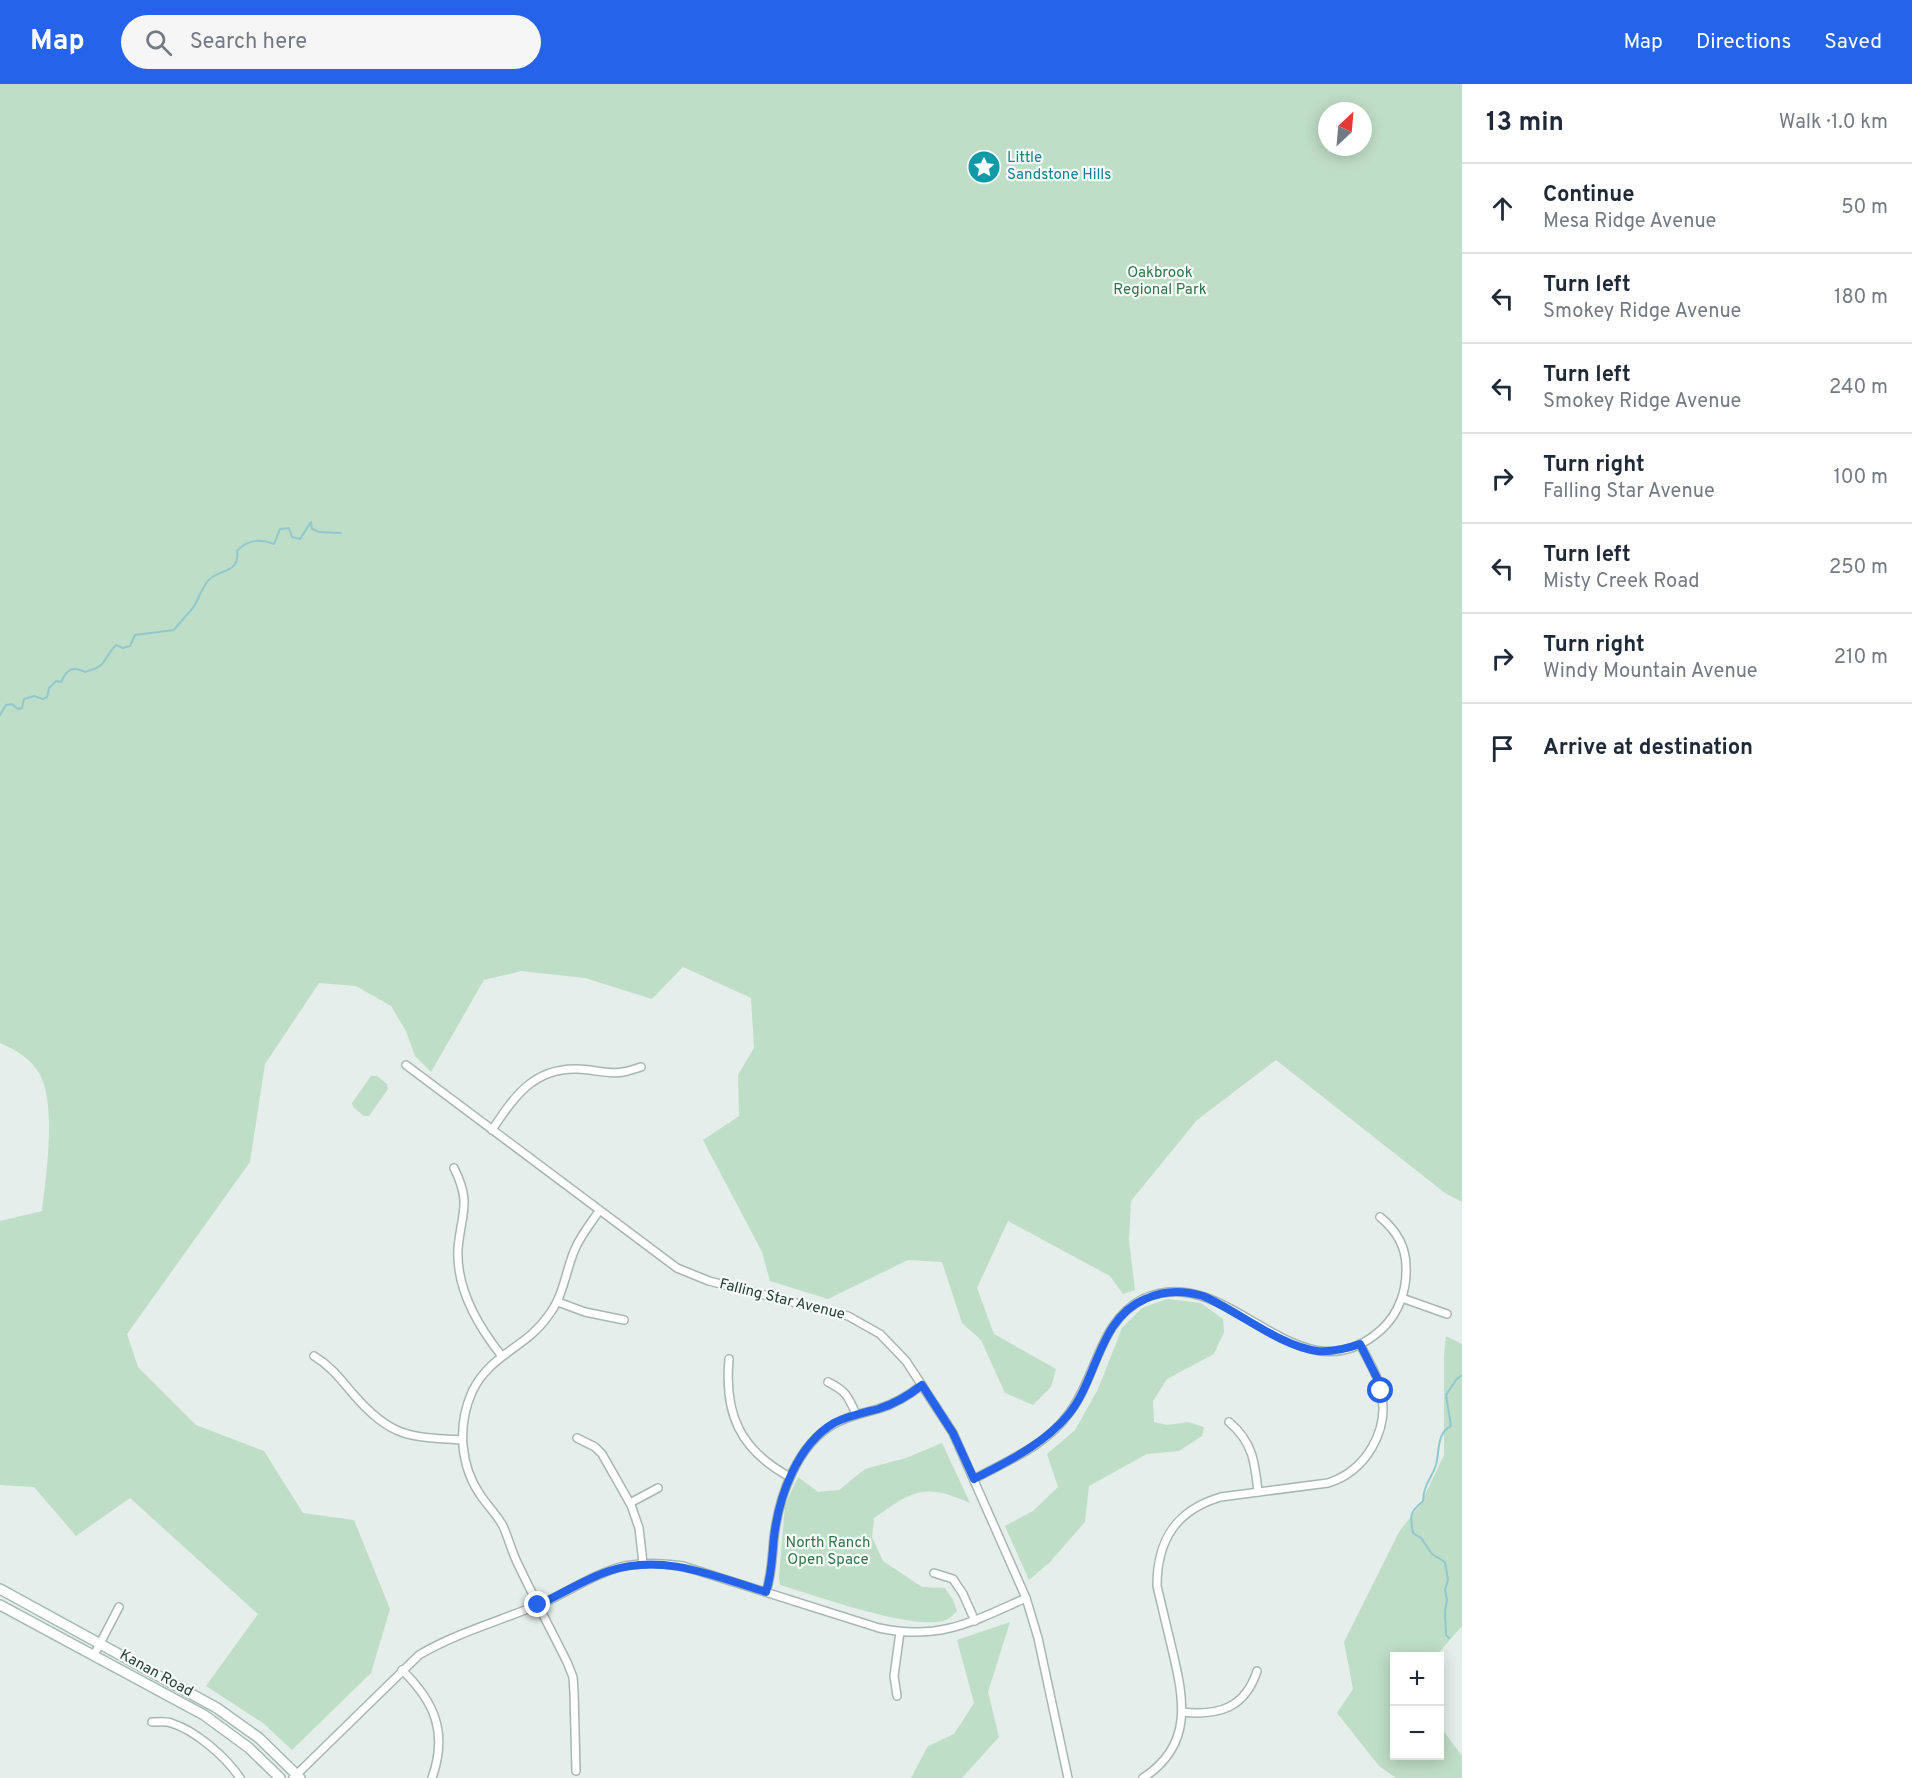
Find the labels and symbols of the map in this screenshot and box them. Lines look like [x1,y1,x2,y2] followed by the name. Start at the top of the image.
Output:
[1318,102,1372,156] north arrow
[966,149,1002,185] place icon: Little Sandstone Hills
[1007,149,1111,185] place label: Little Sandstone Hills
[1113,264,1207,300] park label: Oakbrook Regional Park
[717,1275,847,1325] street label: Falling Star Avenue
[1367,1377,1393,1403] route start
[786,1534,870,1570] park label: North Ranch Open Space
[524,1591,550,1617] route end
[116,1646,196,1702] street label: Kanan Road

